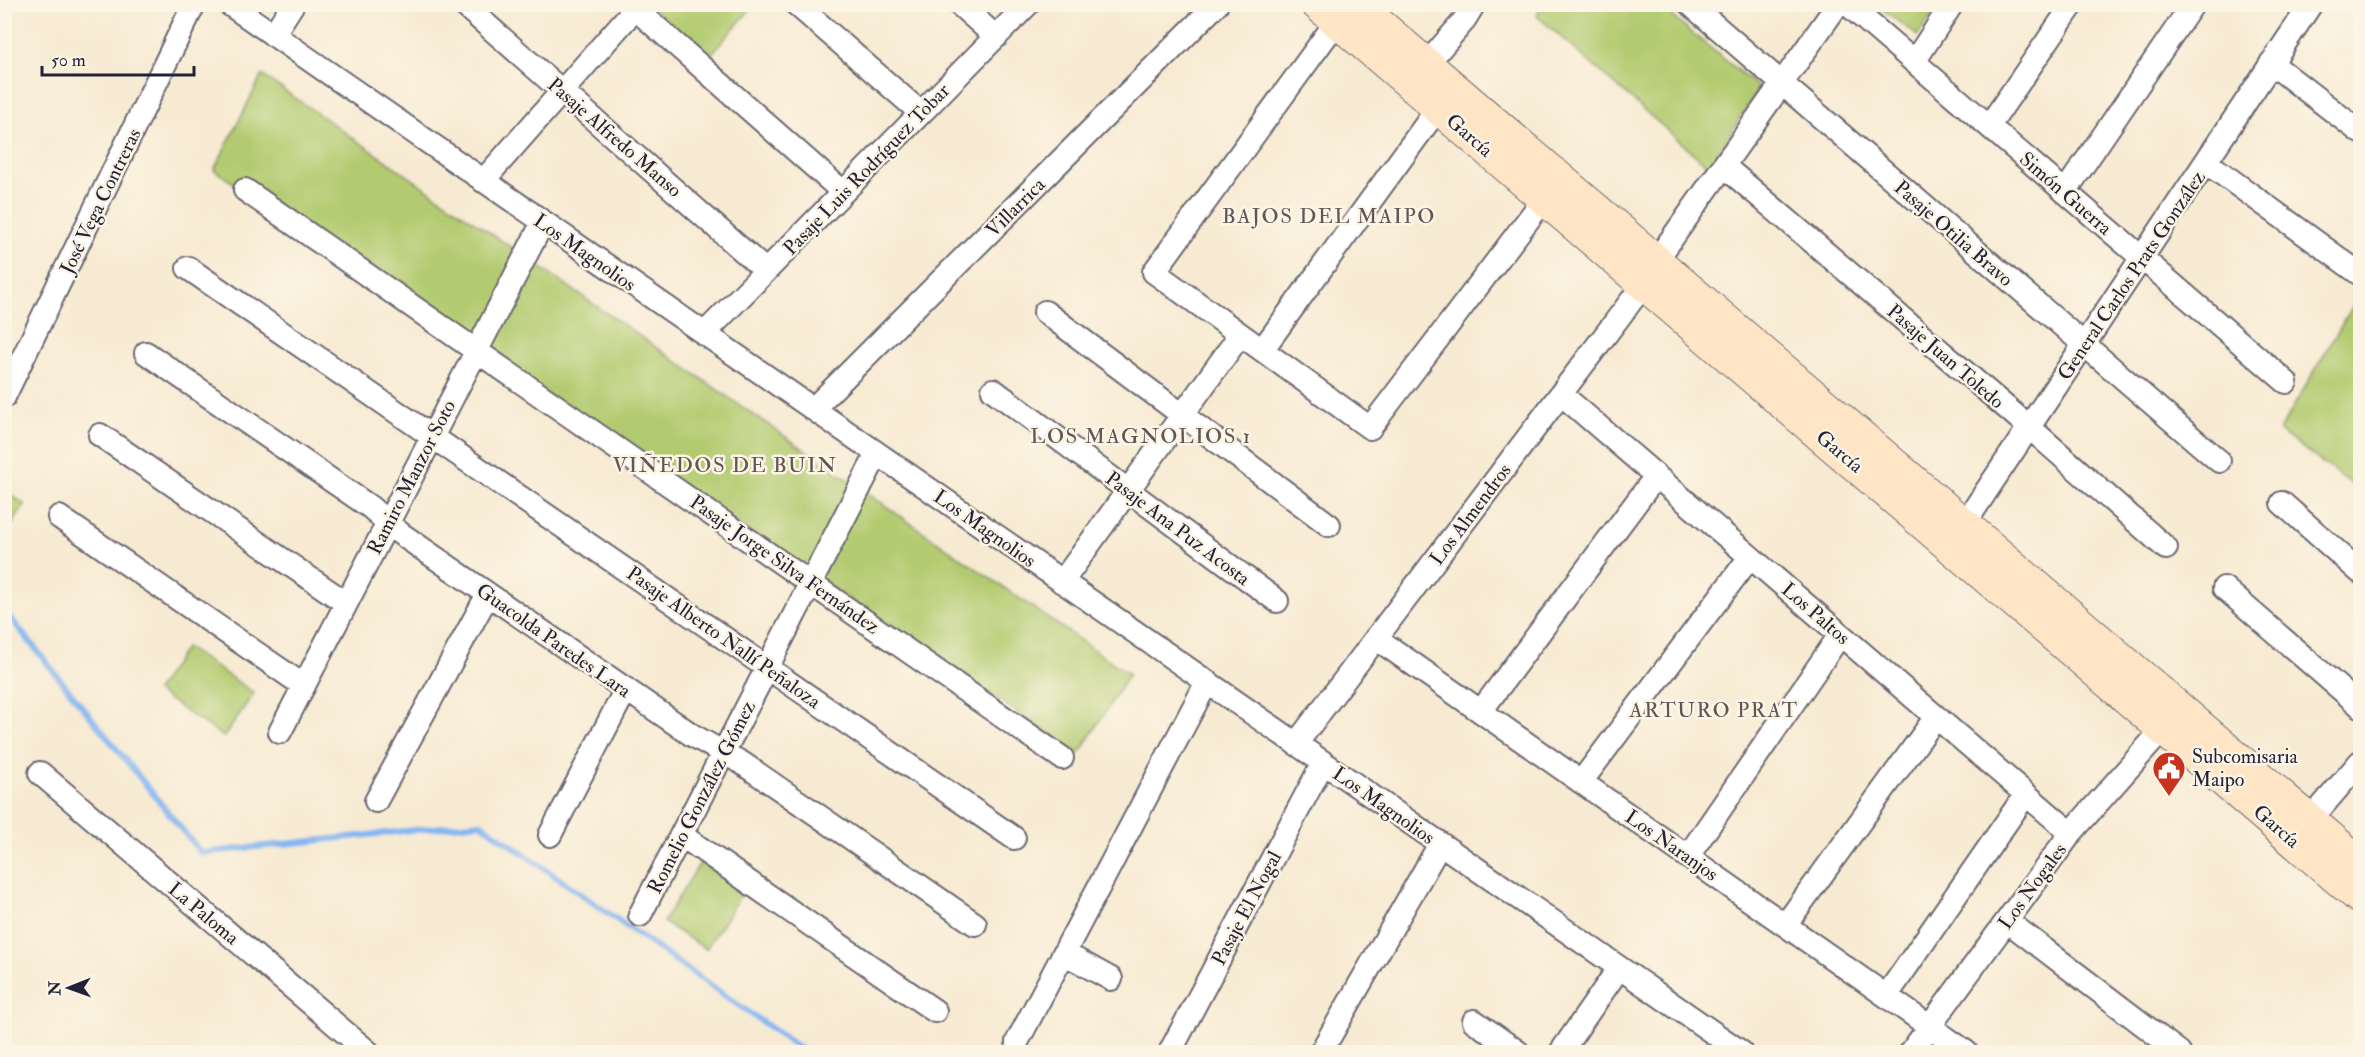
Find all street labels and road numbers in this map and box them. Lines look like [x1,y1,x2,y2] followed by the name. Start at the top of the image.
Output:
[542,72,687,202] street label: Pasaje Alfredo Manso
[778,78,955,261] street label: Pasaje Luis Rodríguez Tobar
[1441,108,1499,163] street label: García
[54,124,147,279] street label: José Vega Contreras
[2014,146,2118,241] street label: Simón Guerra
[2052,166,2211,385] street label: General Carlos Prats González
[980,172,1051,242] street label: Villarrica
[1889,175,2018,292] street label: Pasaje Otilia Bravo
[529,208,641,297] street label: Los Magnolios
[1882,299,2009,414] street label: Pasaje Juan Toledo
[362,396,461,559] street label: Ramiro Manzor Soto
[1811,424,1869,479] street label: García
[1424,458,1517,570] street label: Los Almendros
[1100,466,1256,592] street label: Pasaje Ana Puz Acosta
[929,484,1041,573] street label: Los Magnolios
[685,489,885,640] street label: Pasaje Jorge Silva Fernández
[622,561,826,714] street label: Pasaje Alberto Nallí Peñaloza
[1776,577,1855,650] street label: Los Paltos
[472,578,637,704] street label: Guacolda Paredes Lara
[642,696,761,898] street label: Romelio González Gómez
[1328,761,1440,850] street label: Los Magnolios
[2248,799,2306,854] street label: García
[1620,804,1723,887] street label: Los Naranjos
[1993,838,2072,934] street label: Los Nogales
[1206,847,1287,970] street label: Pasaje El Nogal
[163,877,245,951] street label: La Paloma

